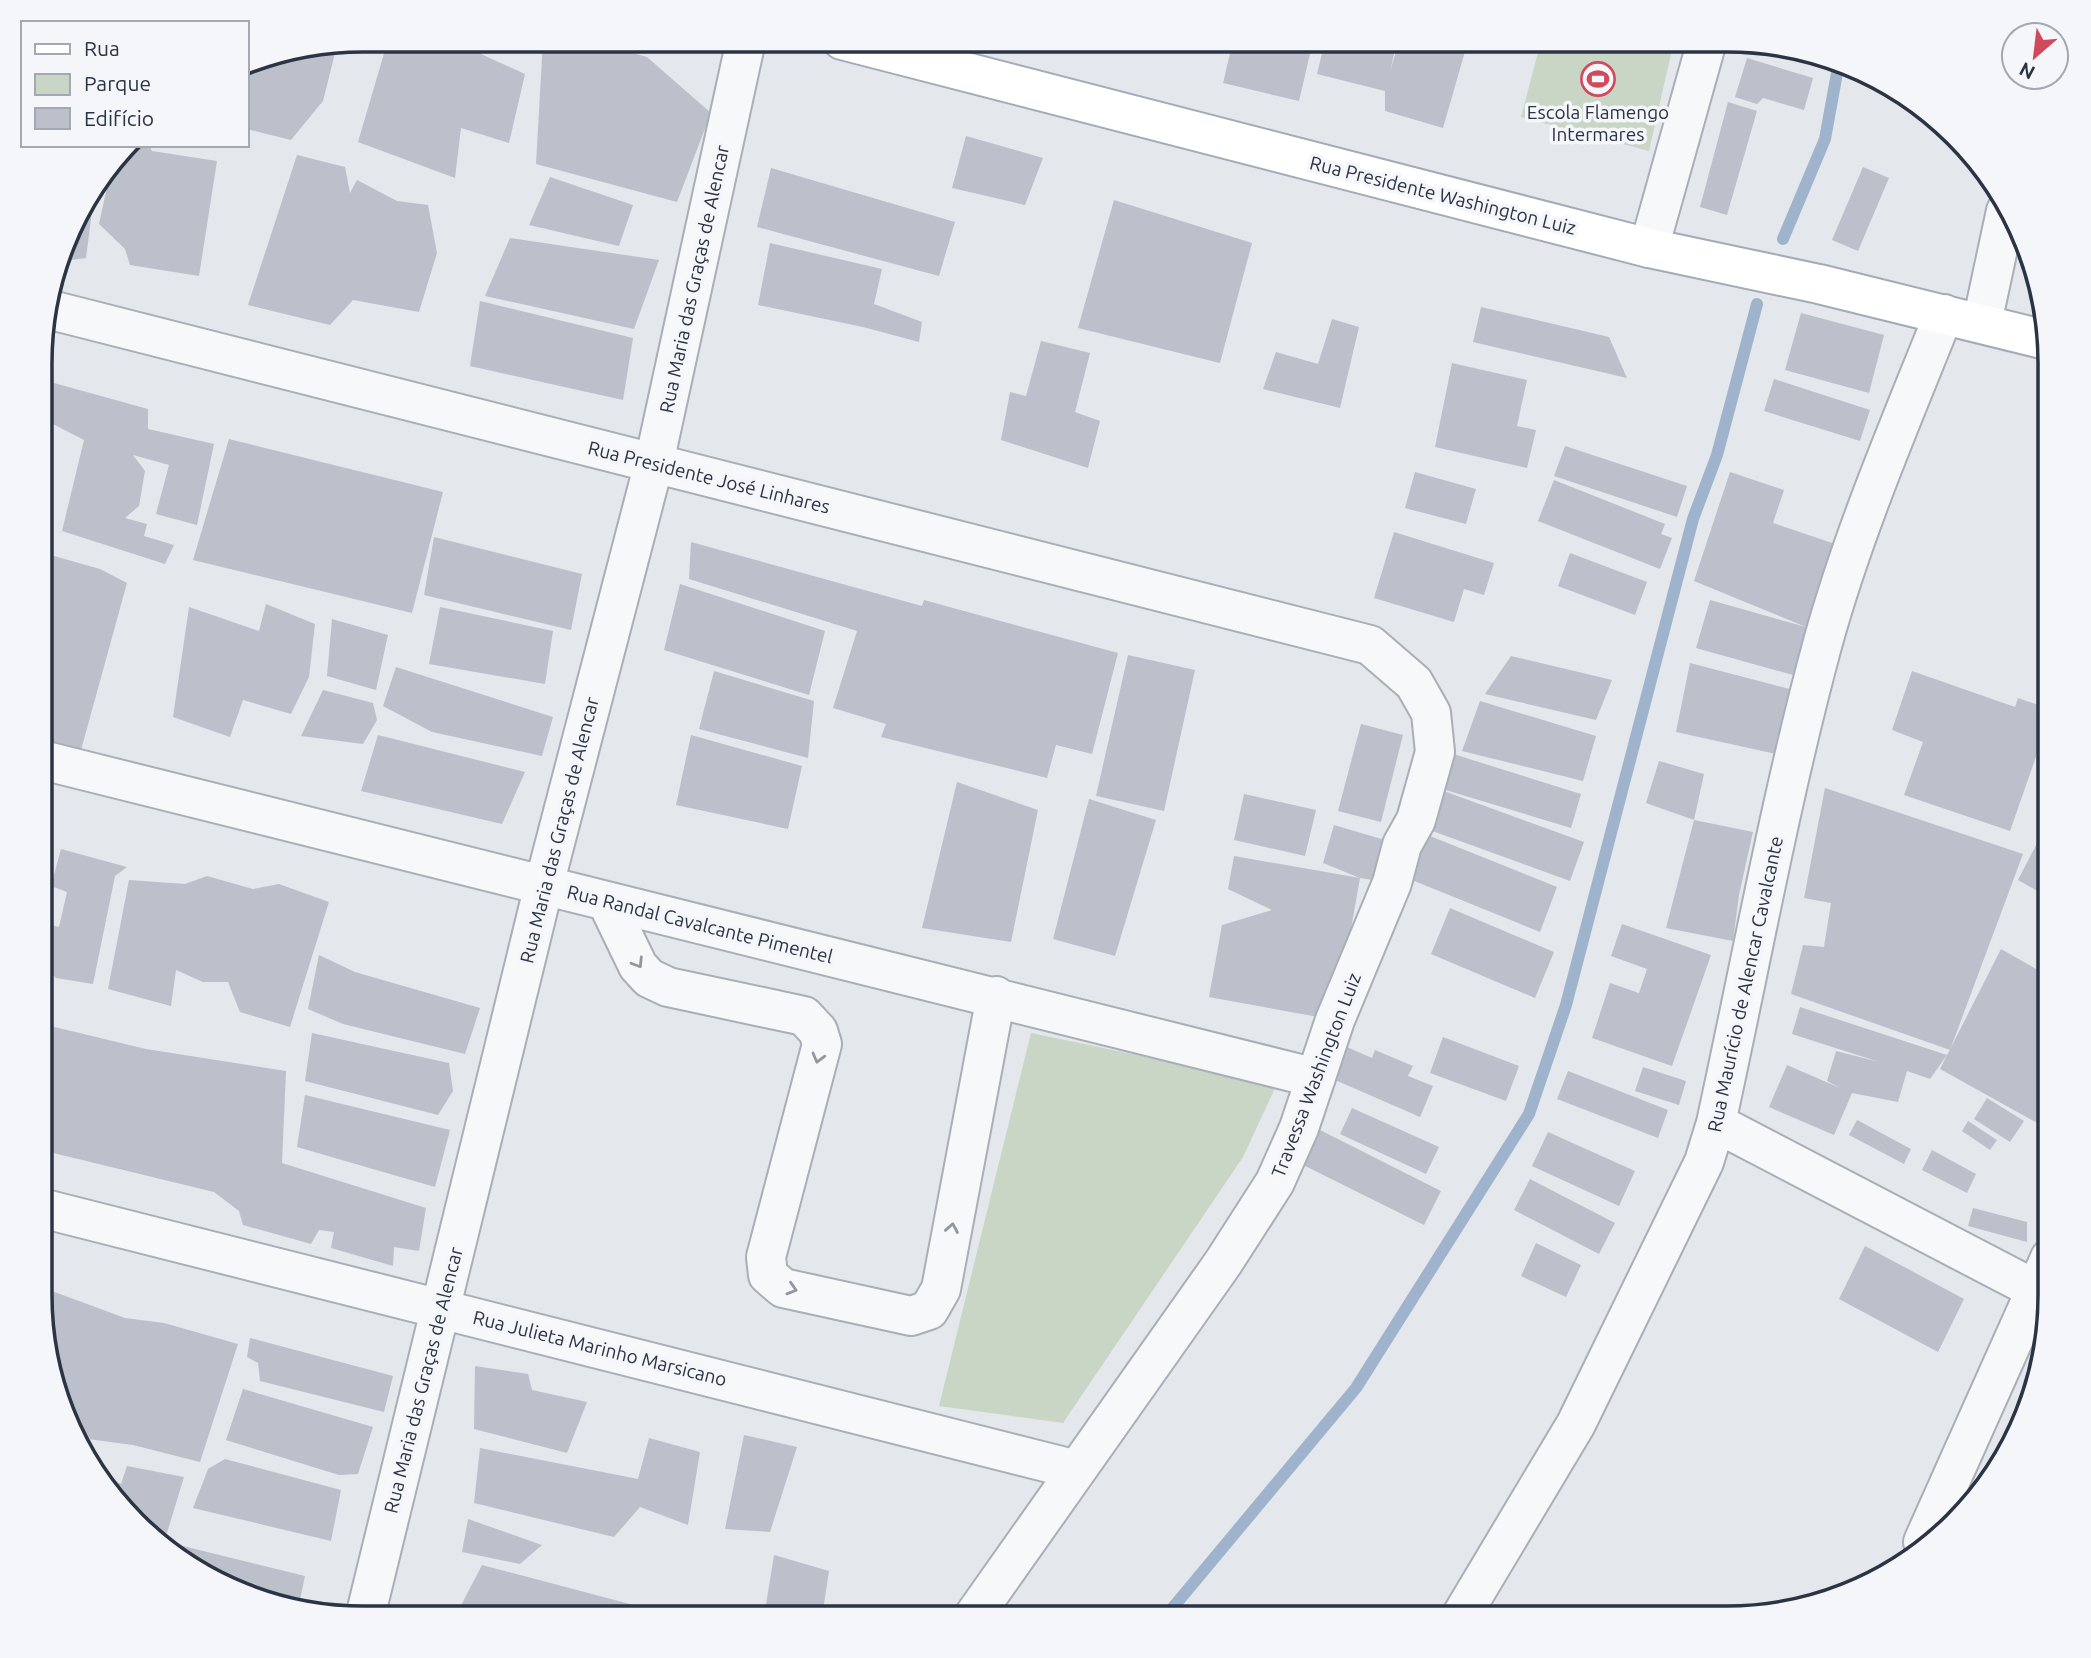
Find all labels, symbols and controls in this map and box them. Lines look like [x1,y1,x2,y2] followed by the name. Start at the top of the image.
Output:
[21,21,248,147] legend
[2000,21,2070,91] north arrow
[84,36,120,60] text: Rua
[2016,58,2038,84] text: N
[1579,60,1617,98] sports icon: Escola Flamengo Intermares
[84,71,151,95] text: Parque
[1527,101,1669,145] place label: Escola Flamengo Intermares
[84,106,154,130] text: Edifício
[655,143,733,415] street label: Rua Maria das Graças de Alencar
[1308,151,1579,239] street label: Rua Presidente Washington Luiz
[586,436,832,518] street label: Rua Presidente José Linhares
[515,695,603,965] street label: Rua Maria das Graças de Alencar
[1703,834,1787,1134] street label: Rua Maurício de Alencar Cavalcante
[565,880,835,968] street label: Rua Randal Cavalcante Pimentel
[629,955,642,968] one-way arrow
[1267,969,1365,1180] street label: Travessa Washington Luiz
[812,1051,827,1063] one-way arrow
[944,1222,959,1234] one-way arrow
[379,1245,467,1515] street label: Rua Maria das Graças de Alencar
[785,1280,797,1295] one-way arrow
[471,1306,729,1390] street label: Rua Julieta Marinho Marsicano

